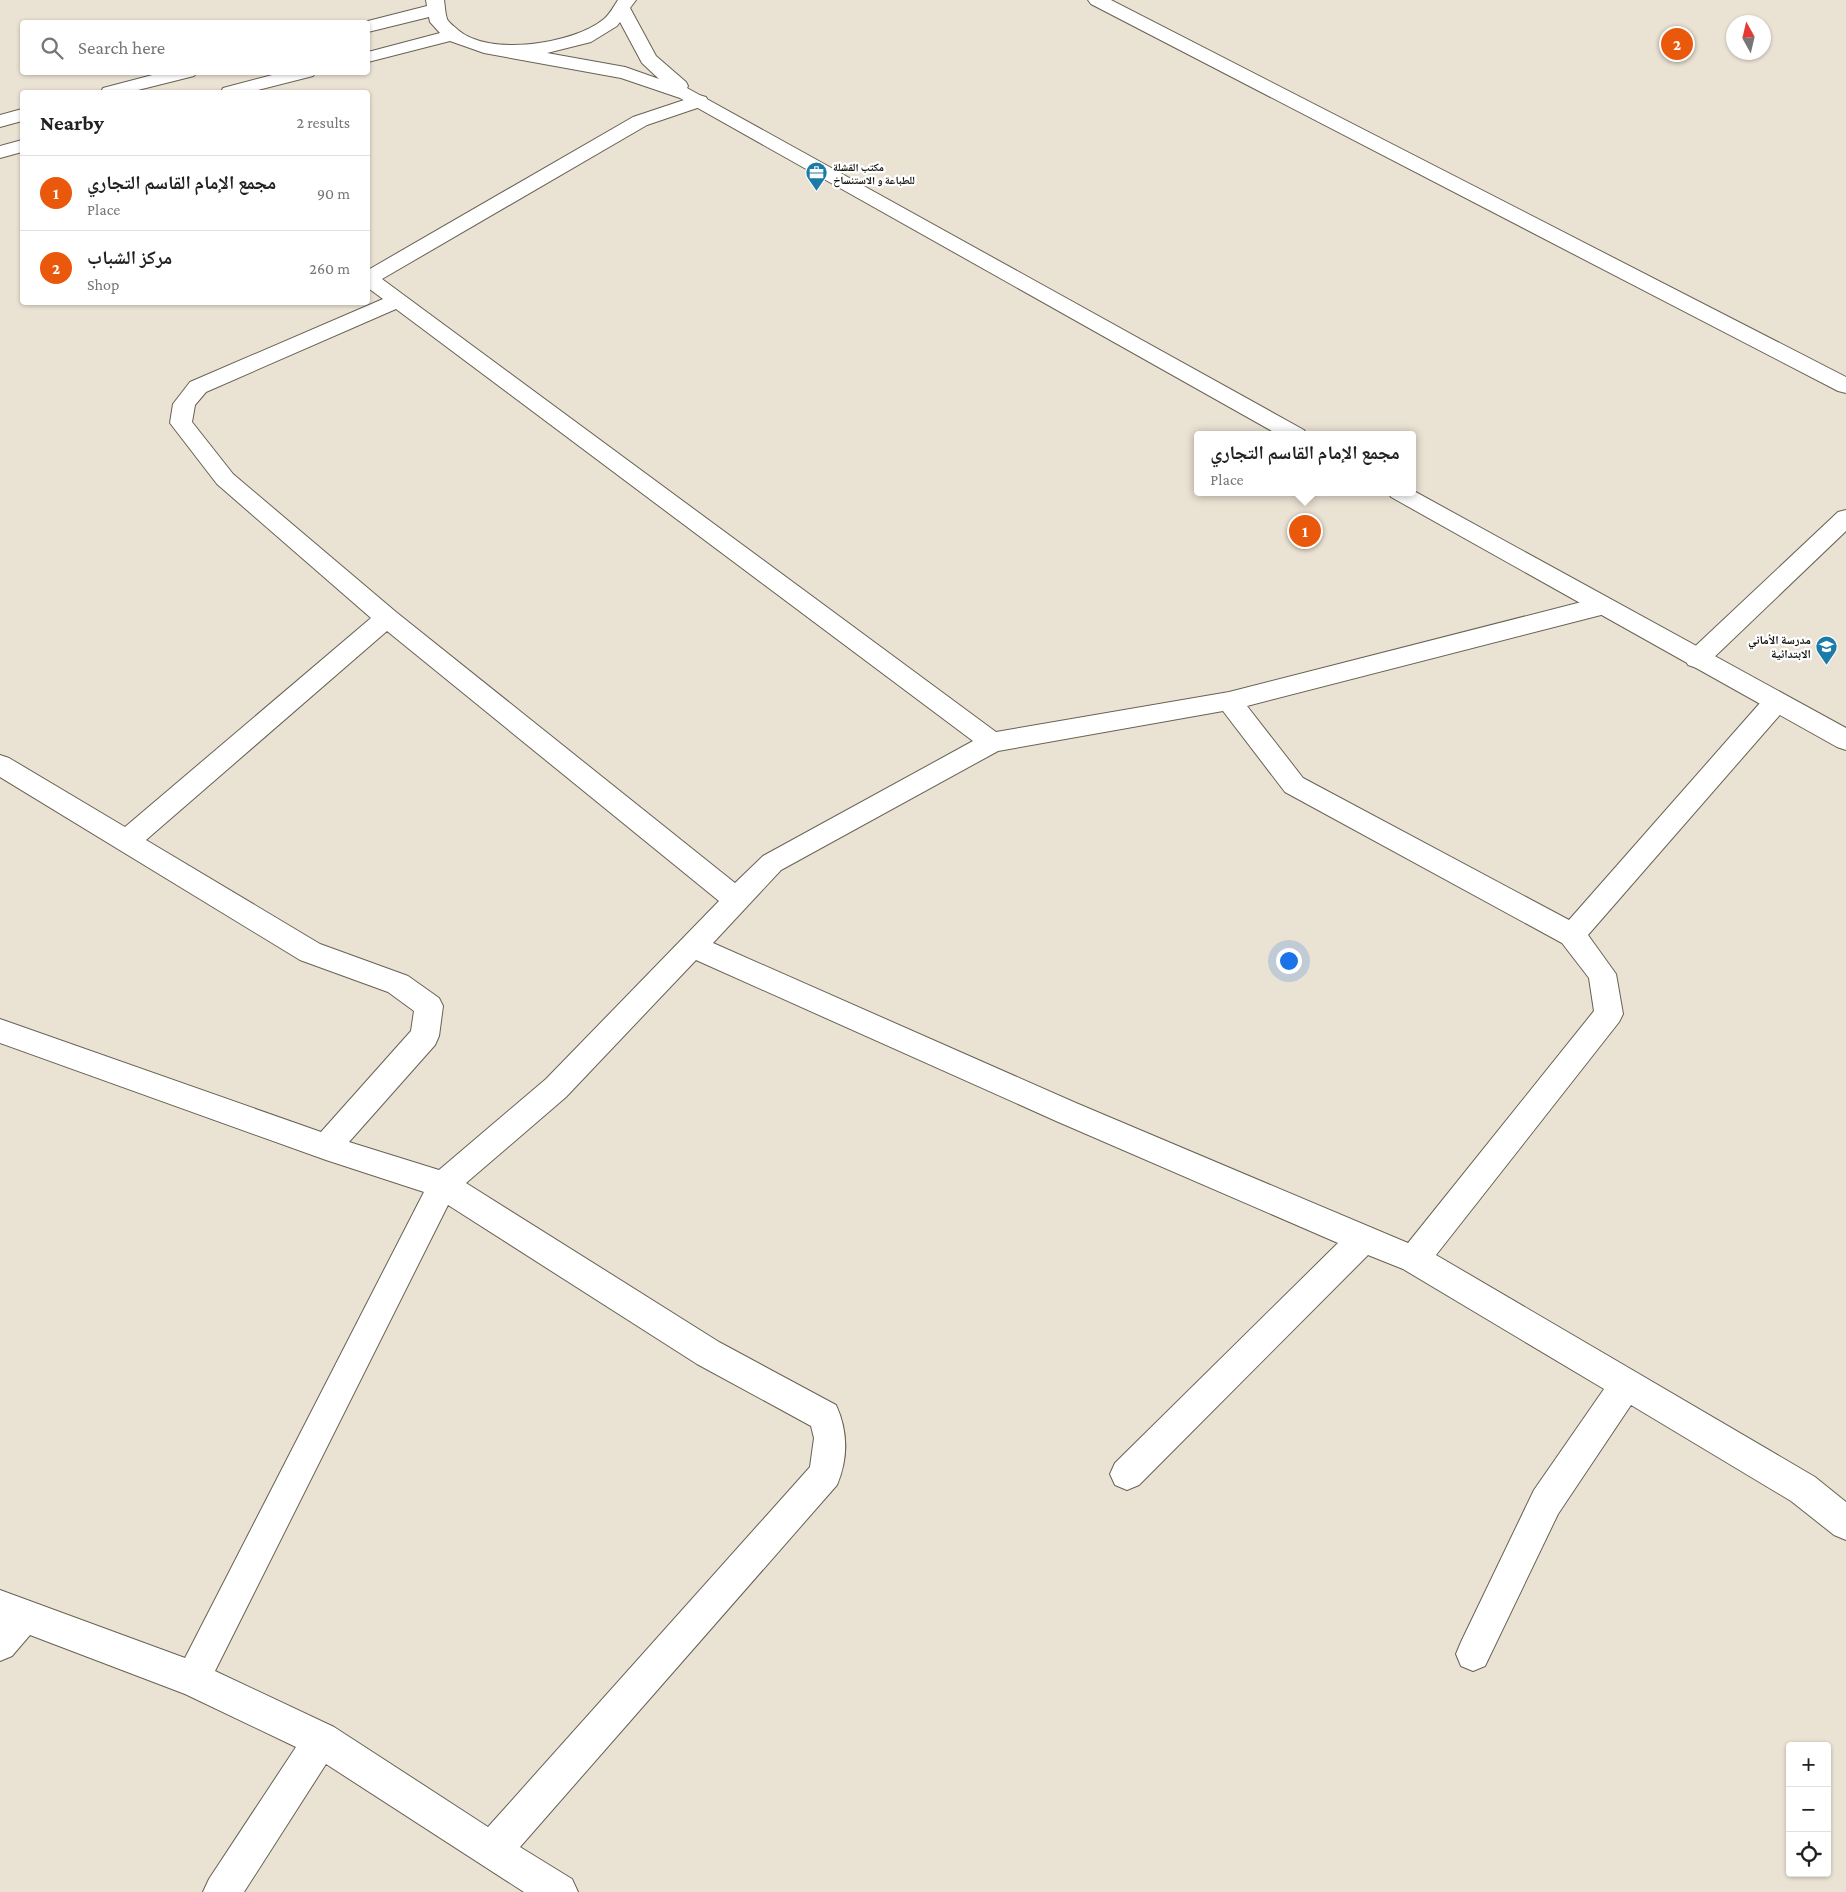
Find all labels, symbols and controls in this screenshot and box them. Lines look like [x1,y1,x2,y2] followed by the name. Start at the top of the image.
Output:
[1726,15,1771,60] north arrow
[20,20,370,75] search box
[1661,25,1693,63] pin: 2
[38,34,66,62] icon: search
[78,37,165,58] text: Search here
[40,111,104,135] text: Nearby
[297,114,350,131] text: 2 results
[805,161,829,192] office icon: مكتب القشلة للطباعة و الاستنساخ
[833,161,915,188] place label: مكتب القشلة للطباعة و الاستنساخ
[87,172,276,193] text: مجمع الإمام القاسم التجاري
[53,185,59,202] text: 1
[317,185,350,202] text: 90 m
[87,201,120,218] text: Place
[87,247,172,268] text: مركز الشباب
[52,260,60,277] text: 2
[309,260,350,277] text: 260 m
[87,276,119,293] text: Shop
[1194,431,1416,496] popup
[1210,442,1400,463] text: مجمع الإمام القاسم التجاري
[1210,471,1244,488] text: Place
[1289,512,1321,550] pin: 1
[1748,633,1811,661] place label: مدرسة الأماني الابتدائية
[1815,635,1839,666] school or university icon: مدرسة الأماني الابتدائية
[1276,948,1302,974] your location
[1786,1742,1831,1877] map controls
[1786,1742,1831,1787] button: +
[1786,1787,1831,1832] button: −
[1786,1832,1831,1877] button: locate

